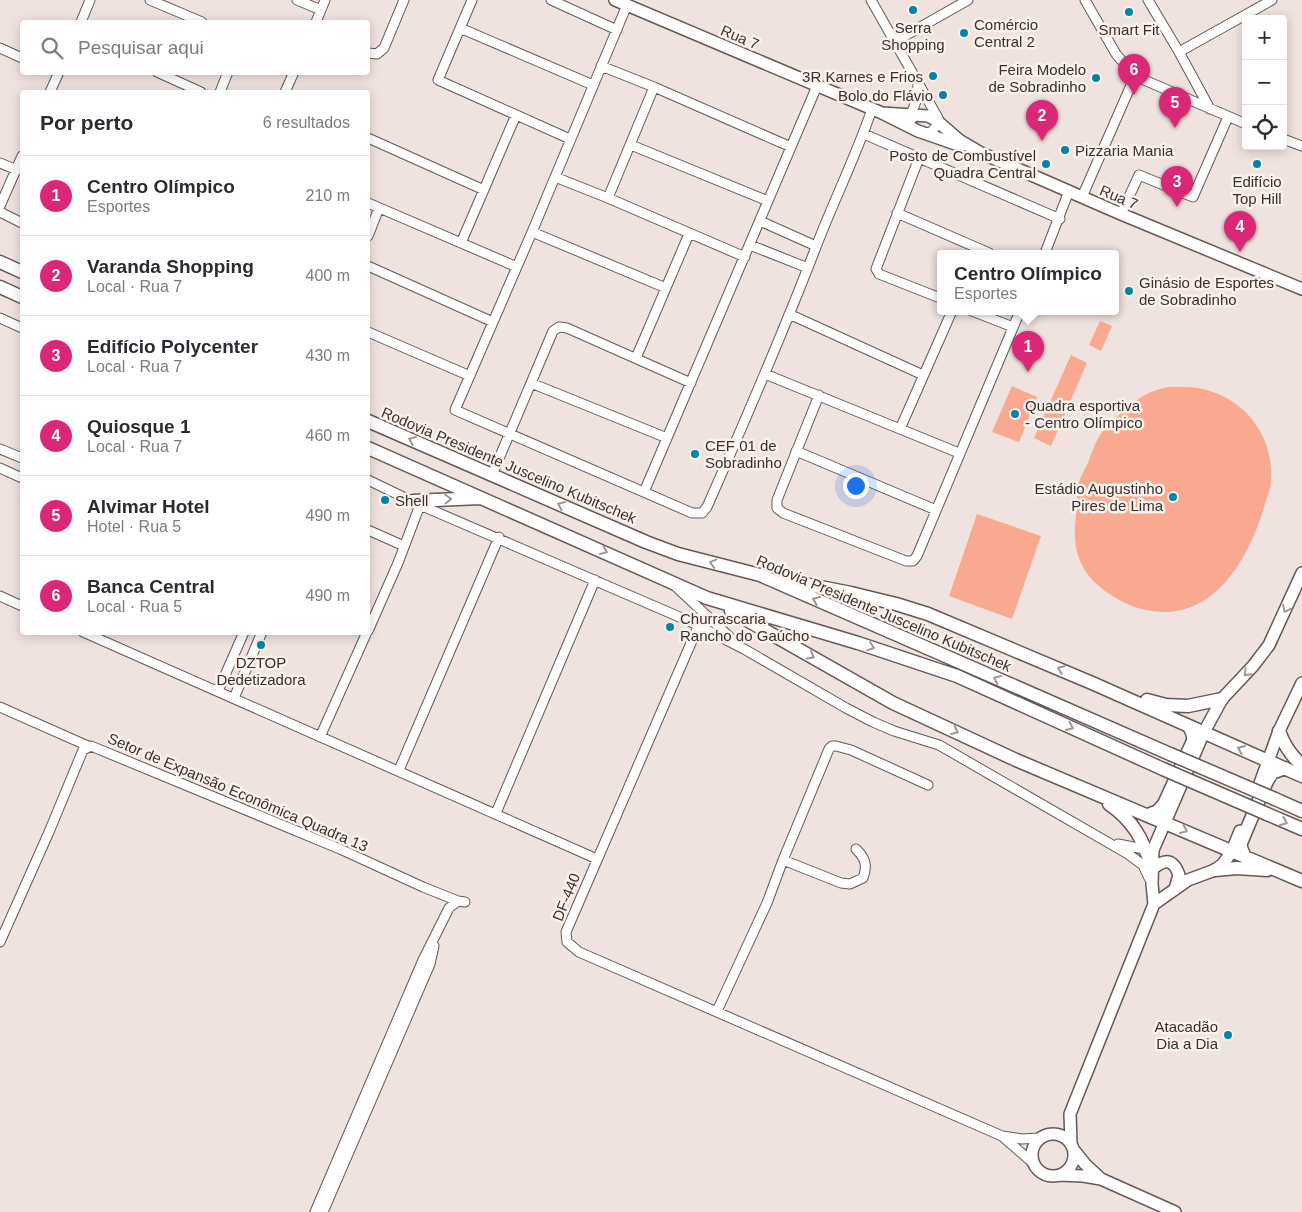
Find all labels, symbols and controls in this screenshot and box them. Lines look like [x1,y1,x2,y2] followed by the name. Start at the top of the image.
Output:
[907,4,919,16] marker: Serra Shopping
[1123,6,1135,18] marker: Smart Fit
[1242,15,1287,150] map controls
[1242,15,1287,60] button: +
[974,16,1038,50] place label: Comércio Central 2
[881,19,945,53] place label: Serra Shopping
[20,20,370,75] search box
[718,21,762,53] street label: Rua 7
[1099,21,1160,38] place label: Smart Fit
[958,27,970,39] marker: Comércio Central 2
[38,34,66,62] icon: search
[78,37,204,58] text: Pesquisar aqui
[1118,54,1150,95] pin: 6
[1242,60,1287,105] button: −
[988,61,1086,95] place label: Feira Modelo de Sobradinho
[802,68,923,85] place label: 3R Karnes e Frios
[927,70,939,82] marker: 3R Karnes e Frios
[1090,72,1102,84] marker: Feira Modelo de Sobradinho
[838,87,933,104] place label: Bolo do Flávio
[1159,87,1191,128] pin: 5
[937,89,949,101] marker: Bolo do Flávio
[1026,100,1058,141] pin: 2
[1242,105,1287,150] button: locate
[40,111,133,134] text: Por perto
[263,114,350,131] text: 6 resultados
[1075,142,1174,159] place label: Pizzaria Mania
[1059,144,1071,156] marker: Pizzaria Mania
[889,147,1036,181] place label: Posto de Combustível Quadra Central
[1040,158,1052,170] marker: Posto de Combustível Quadra Central
[1251,158,1263,170] marker: Edifício Top Hill
[1161,166,1193,207] pin: 3
[1232,173,1282,207] place label: Edifício Top Hill
[87,176,235,197] text: Centro Olímpico
[1097,181,1141,213] street label: Rua 7
[52,187,60,204] text: 1
[306,187,350,204] text: 210 m
[87,198,150,215] text: Esportes
[1224,211,1256,252] pin: 4
[937,250,1119,315] popup
[87,256,254,277] text: Varanda Shopping
[954,263,1102,284] text: Centro Olímpico
[52,267,60,284] text: 2
[306,267,350,284] text: 400 m
[1139,274,1274,308] place label: Ginásio de Esportes de Sobradinho
[87,278,182,295] text: Local · Rua 7
[954,285,1017,302] text: Esportes
[1123,285,1135,297] marker: Ginásio de Esportes de Sobradinho
[1012,331,1044,372] pin: 1
[87,336,258,357] text: Edifício Polycenter
[52,347,60,364] text: 3
[306,347,350,364] text: 430 m
[87,358,182,375] text: Local · Rua 7
[1025,397,1143,431] place label: Quadra esportiva - Centro Olímpico
[379,403,639,527] street label: Rodovia Presidente Juscelino Kubitschek
[1009,408,1021,420] marker: Quadra esportiva - Centro Olímpico
[87,416,190,437] text: Quiosque 1
[52,427,60,444] text: 4
[306,427,350,444] text: 460 m
[408,436,417,447] one-way arrow
[705,437,782,471] place label: CEF 01 de Sobradinho
[87,438,182,455] text: Local · Rua 7
[689,448,701,460] marker: CEF 01 de Sobradinho
[843,473,869,499] your location
[1035,480,1164,514] place label: Estádio Augustinho Pires de Lima
[1167,491,1179,503] marker: Estádio Augustinho Pires de Lima
[395,492,428,509] place label: Shell
[379,494,391,506] marker: Shell
[444,494,452,505] one-way arrow
[87,496,209,517] text: Alvimar Hotel
[557,501,566,512] one-way arrow
[52,507,60,524] text: 5
[306,507,350,524] text: 490 m
[87,518,181,535] text: Hotel · Rua 5
[599,545,608,556] one-way arrow
[754,551,1014,675] street label: Rodovia Presidente Juscelino Kubitschek
[708,558,717,569] one-way arrow
[87,576,215,597] text: Banca Central
[52,587,60,604] text: 6
[306,587,350,604] text: 490 m
[812,595,821,606] one-way arrow
[87,598,182,615] text: Local · Rua 5
[1281,604,1292,613] one-way arrow
[680,610,809,644] place label: Churrascaria Rancho do Gaúcho
[664,621,676,633] marker: Churrascaria Rancho do Gaúcho
[255,639,267,651] marker: DZTOP Dedetizadora
[866,641,875,651] one-way arrow
[806,649,815,659] one-way arrow
[216,654,306,688] place label: DZTOP Dedetizadora
[1057,665,1066,676] one-way arrow
[1244,667,1253,676] one-way arrow
[993,674,1002,685] one-way arrow
[1065,721,1074,731] one-way arrow
[950,725,959,736] one-way arrow
[105,729,371,855] street label: Setor de Expansão Econômica Quadra 13
[1237,744,1246,755] one-way arrow
[1279,815,1288,826] one-way arrow
[1179,824,1188,835] one-way arrow
[549,871,583,923] street label: DF-440
[1155,1018,1219,1052] place label: Atacadão Dia a Dia
[1222,1029,1234,1041] marker: Atacadão Dia a Dia

